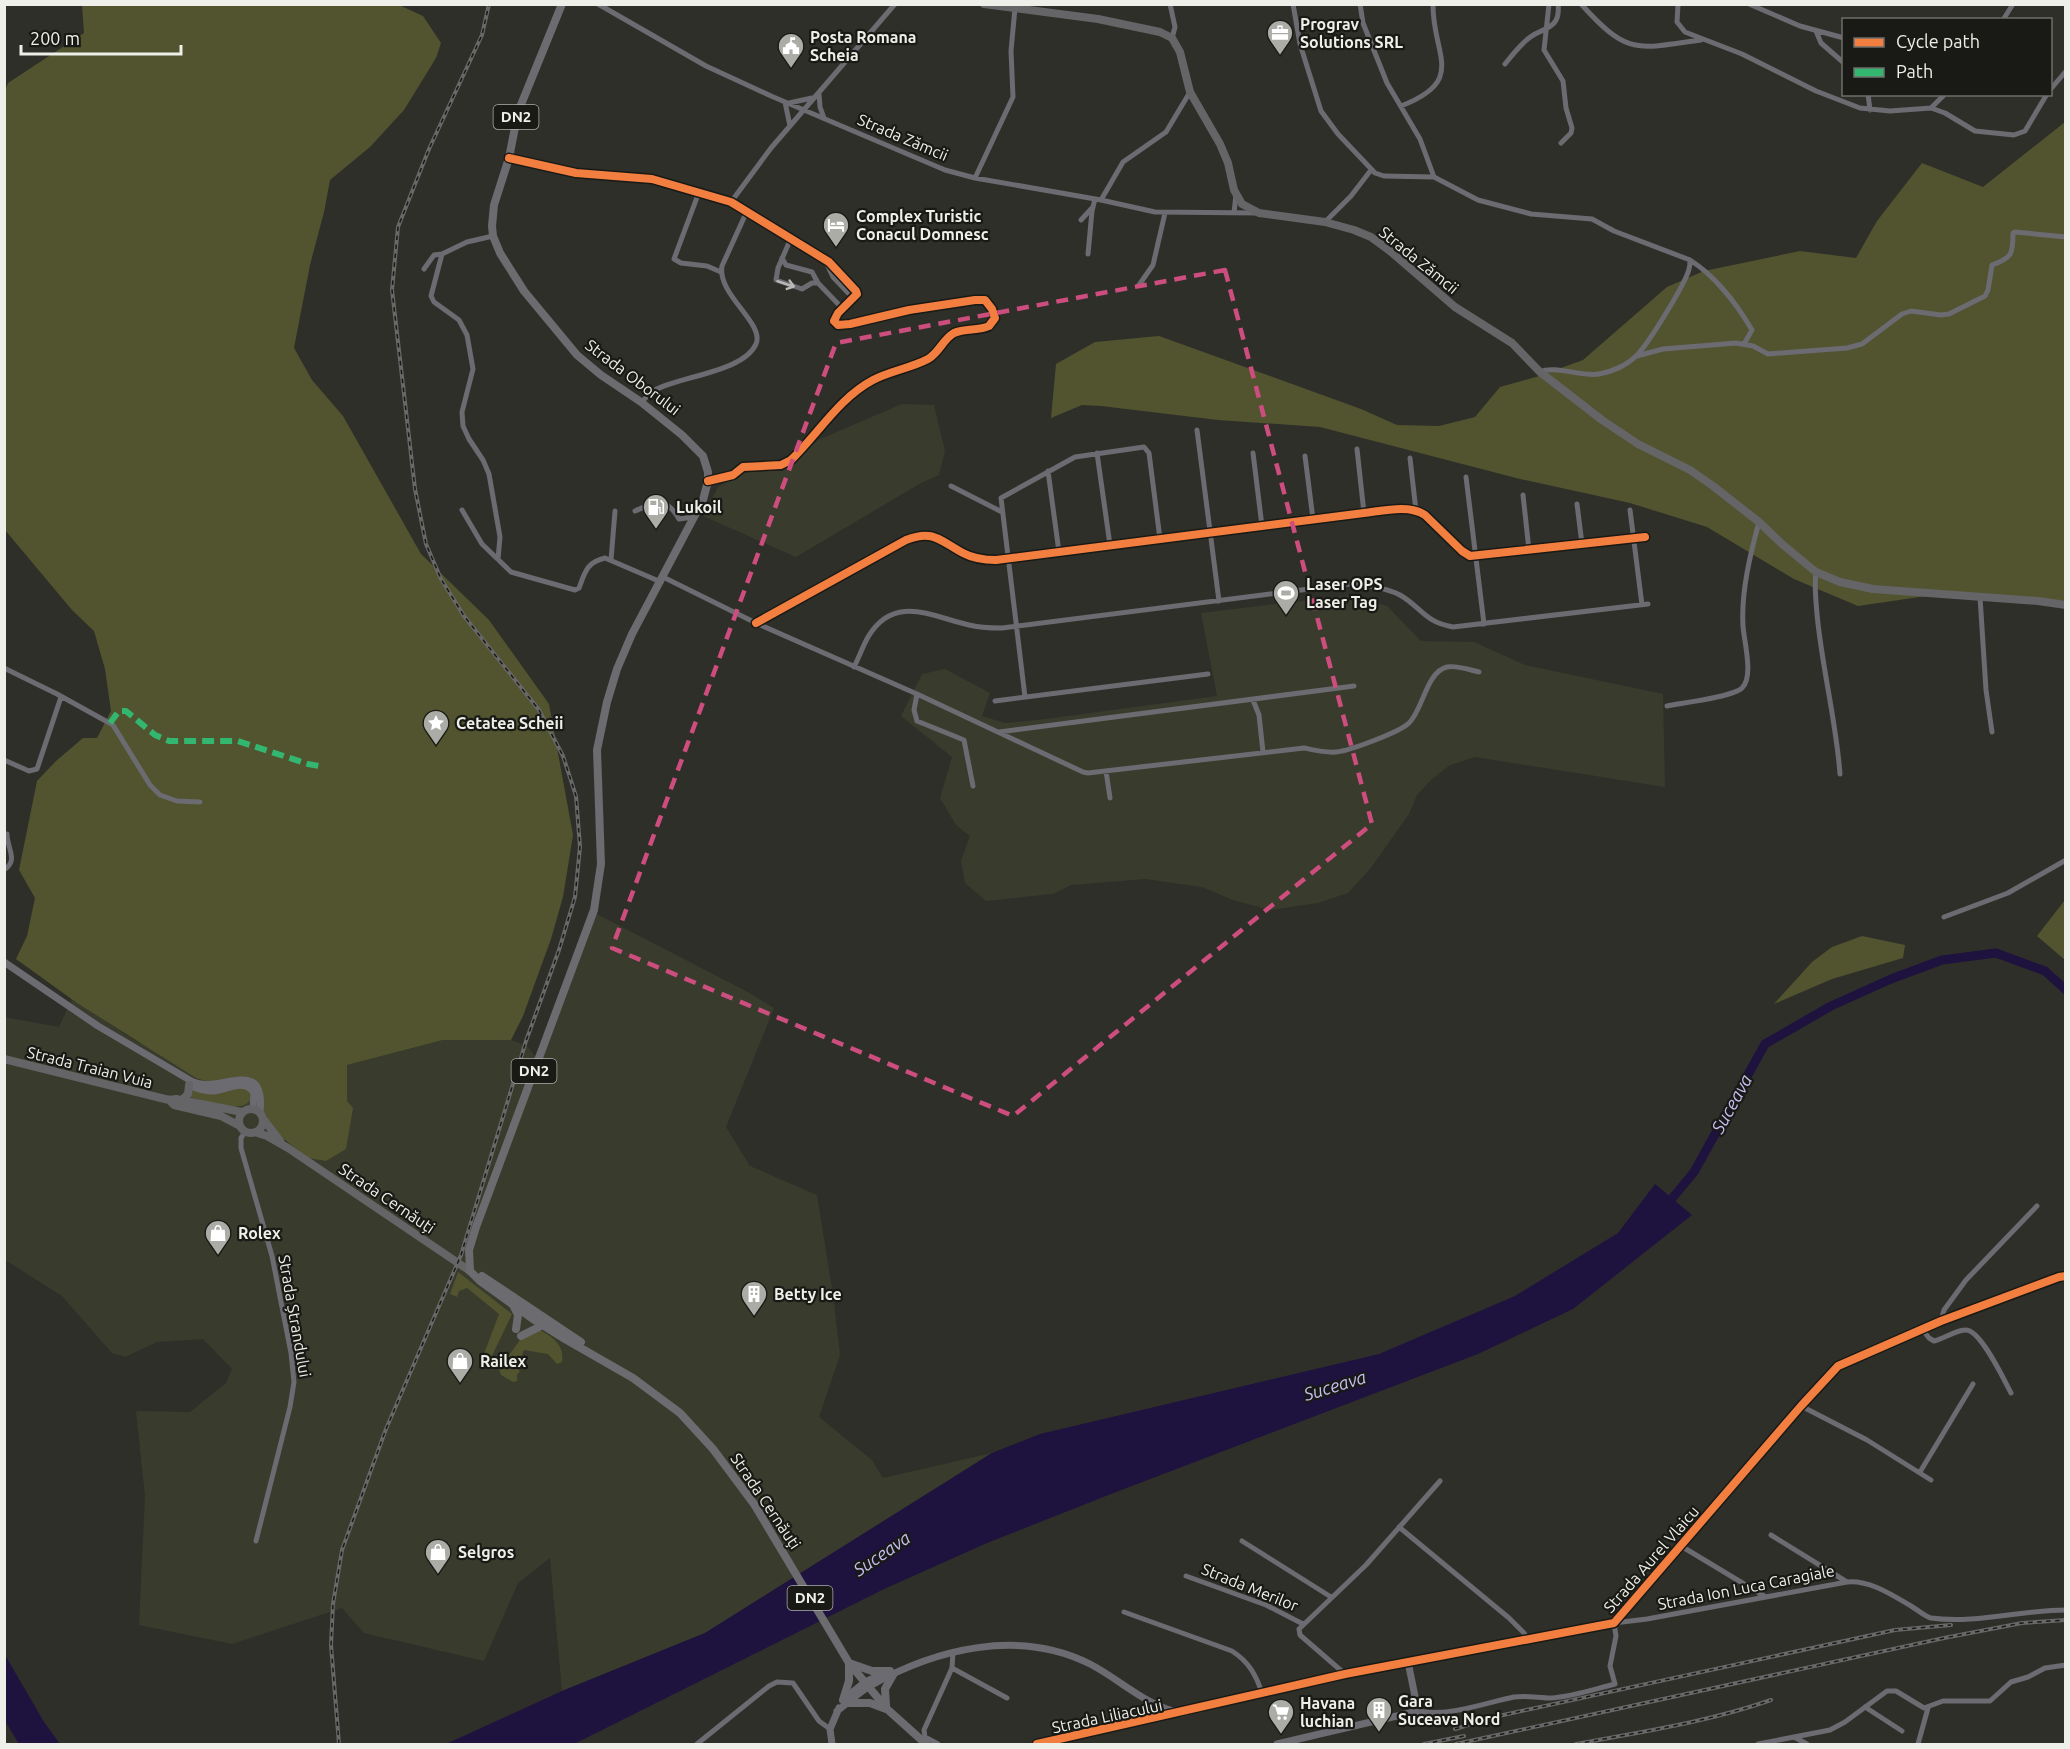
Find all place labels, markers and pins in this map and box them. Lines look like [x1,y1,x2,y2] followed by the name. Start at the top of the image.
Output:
[1300,15,1403,51] place label: Prograv Solutions SRL
[1265,18,1295,56] office icon: Prograv Solutions SRL
[810,28,917,64] place label: Posta Romana Scheia
[776,31,806,69] public building icon: Posta Romana Scheia
[856,207,989,243] place label: Complex Turistic Conacul Domnesc
[821,210,851,248] hotel icon: Complex Turistic Conacul Domnesc
[641,492,671,530] fuel station icon: Lukoil
[676,498,722,516] place label: Lukoil
[1306,575,1383,611] place label: Laser OPS Laser Tag
[1271,578,1301,616] sports icon: Laser OPS Laser Tag
[421,708,451,746] place icon: Cetatea Scheii
[456,714,563,732] place label: Cetatea Scheii
[203,1218,233,1256] shop icon: Rolex
[238,1224,281,1242] place label: Rolex
[739,1279,769,1317] building icon: Betty Ice
[774,1285,842,1303] place label: Betty Ice
[445,1346,475,1384] shop icon: Railex
[480,1352,526,1370] place label: Railex
[423,1537,453,1575] shop icon: Selgros
[458,1543,514,1561] place label: Selgros
[1398,1692,1500,1728] place label: Gara Suceava Nord
[1300,1694,1355,1730] place label: Havana luchian
[1364,1695,1394,1733] building icon: Gara Suceava Nord
[1266,1697,1296,1735] supermarket icon: Havana luchian

